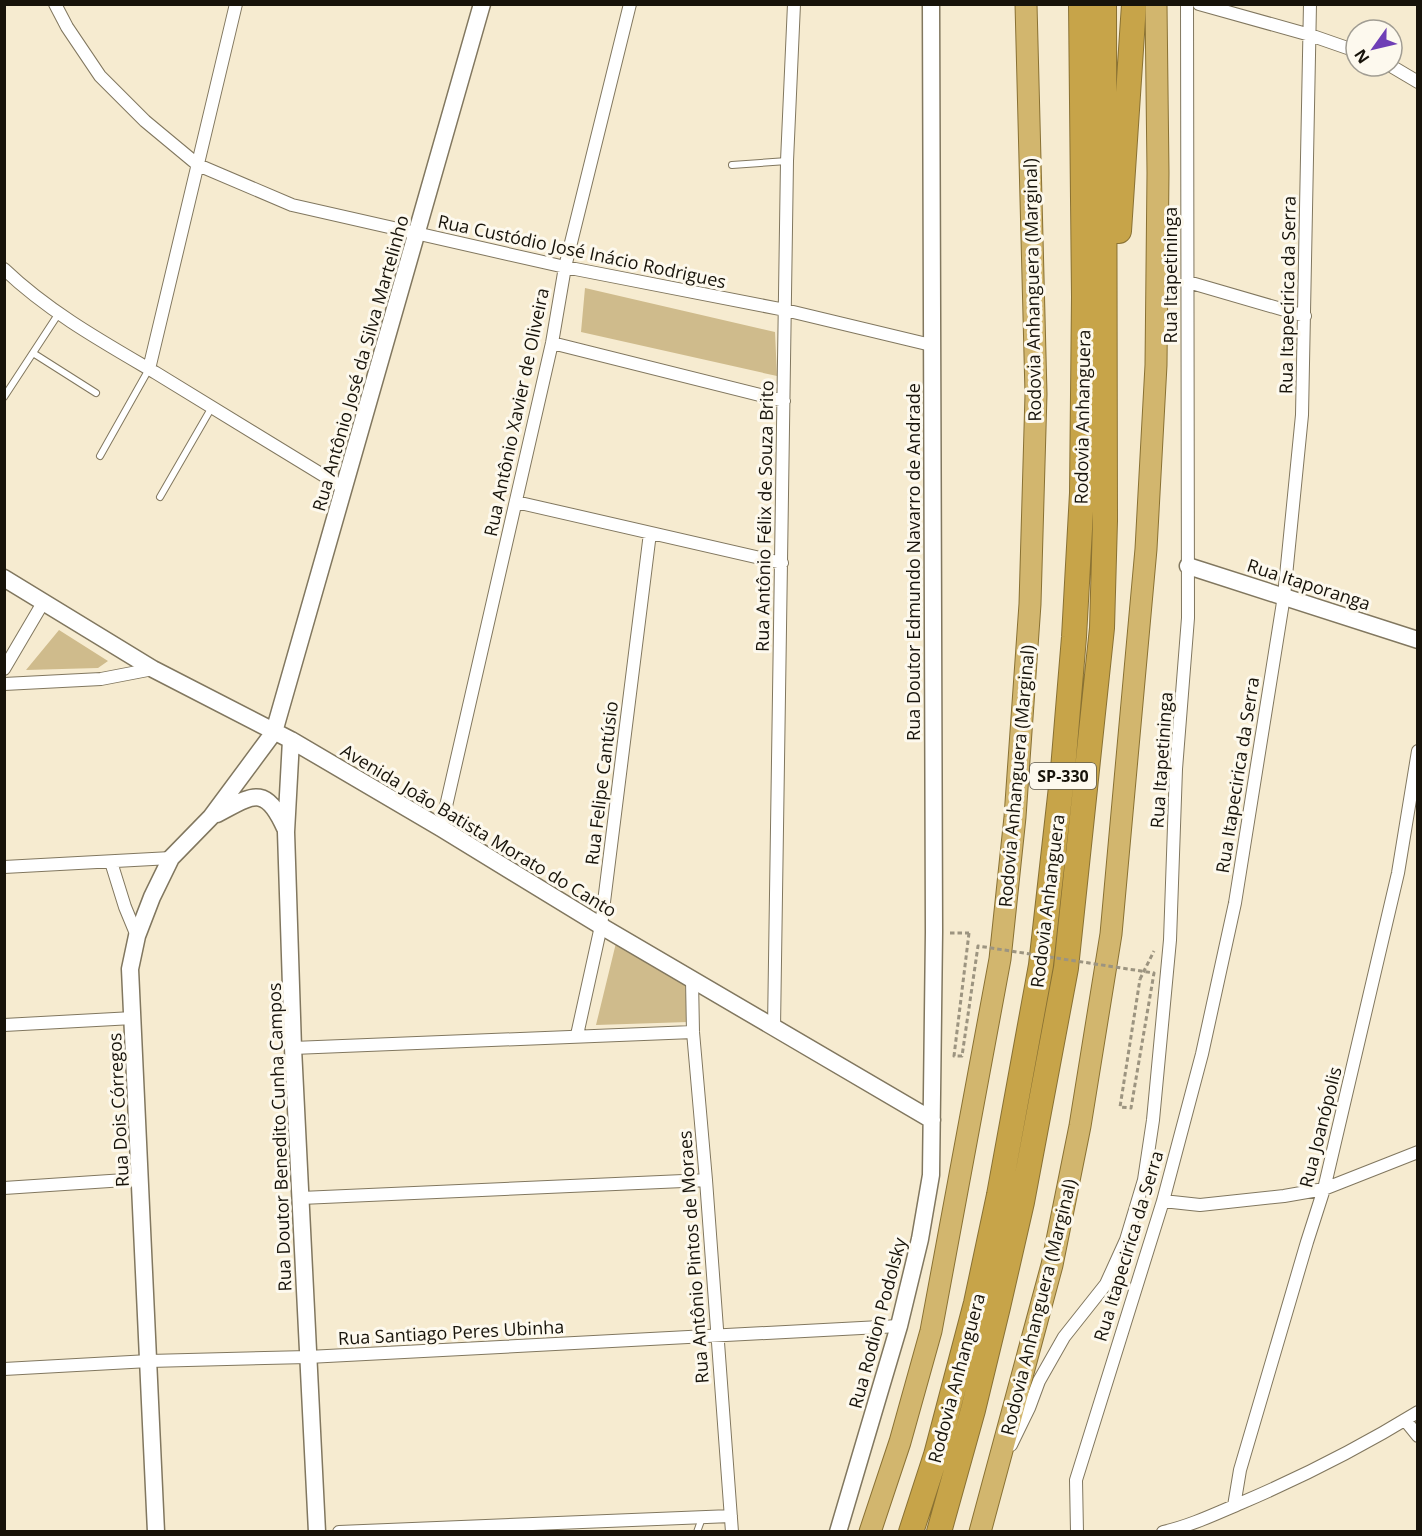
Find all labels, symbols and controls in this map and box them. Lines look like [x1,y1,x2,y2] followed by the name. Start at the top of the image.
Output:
[1344,18,1404,78] north arrow
[1349,45,1374,68] text: N
[1018,158,1046,422] street label: Rodovia Anhanguera (Marginal)
[1273,196,1301,394] street label: Rua Itapecirica da Serra
[1158,207,1182,343] street label: Rua Itapetininga
[436,209,728,293] street label: Rua Custódio José Inácio Rodrigues
[306,212,414,514] street label: Rua Antônio José da Silva Martelinho
[478,286,554,538] street label: Rua Antônio Xavier de Oliveira
[1068,329,1096,505] street label: Rodovia Anhanguera
[750,380,778,652] street label: Rua Antônio Félix de Souza Brito
[901,383,925,741] street label: Rua Doutor Edmundo Navarro de Andrade
[1244,553,1374,615] street label: Rua Itaporanga
[993,644,1039,908] street label: Rodovia Anhanguera (Marginal)
[1210,675,1264,875] street label: Rua Itapecirica da Serra
[1144,691,1178,829] street label: Rua Itapetininga
[579,700,623,866] street label: Rua Felipe Cantúsio
[337,738,621,922] street label: Avenida João Batista Morato do Canto
[1030,763,1096,789] road number: SP-330
[1024,813,1070,989] street label: Rodovia Anhanguera
[262,982,296,1292] street label: Rua Doutor Benedito Cunha Campos
[102,1032,134,1188] street label: Rua Dois Córregos
[1293,1064,1347,1190] street label: Rua Joanópolis
[672,1130,714,1384] street label: Rua Antônio Pintos de Moraes
[1088,1148,1168,1344] street label: Rua Itapecirica da Serra
[994,1176,1082,1438] street label: Rodovia Anhanguera (Marginal)
[843,1234,912,1411] street label: Rua Rodion Podolsky
[922,1290,990,1466] street label: Rodovia Anhanguera
[337,1314,565,1350] street label: Rua Santiago Peres Ubinha

